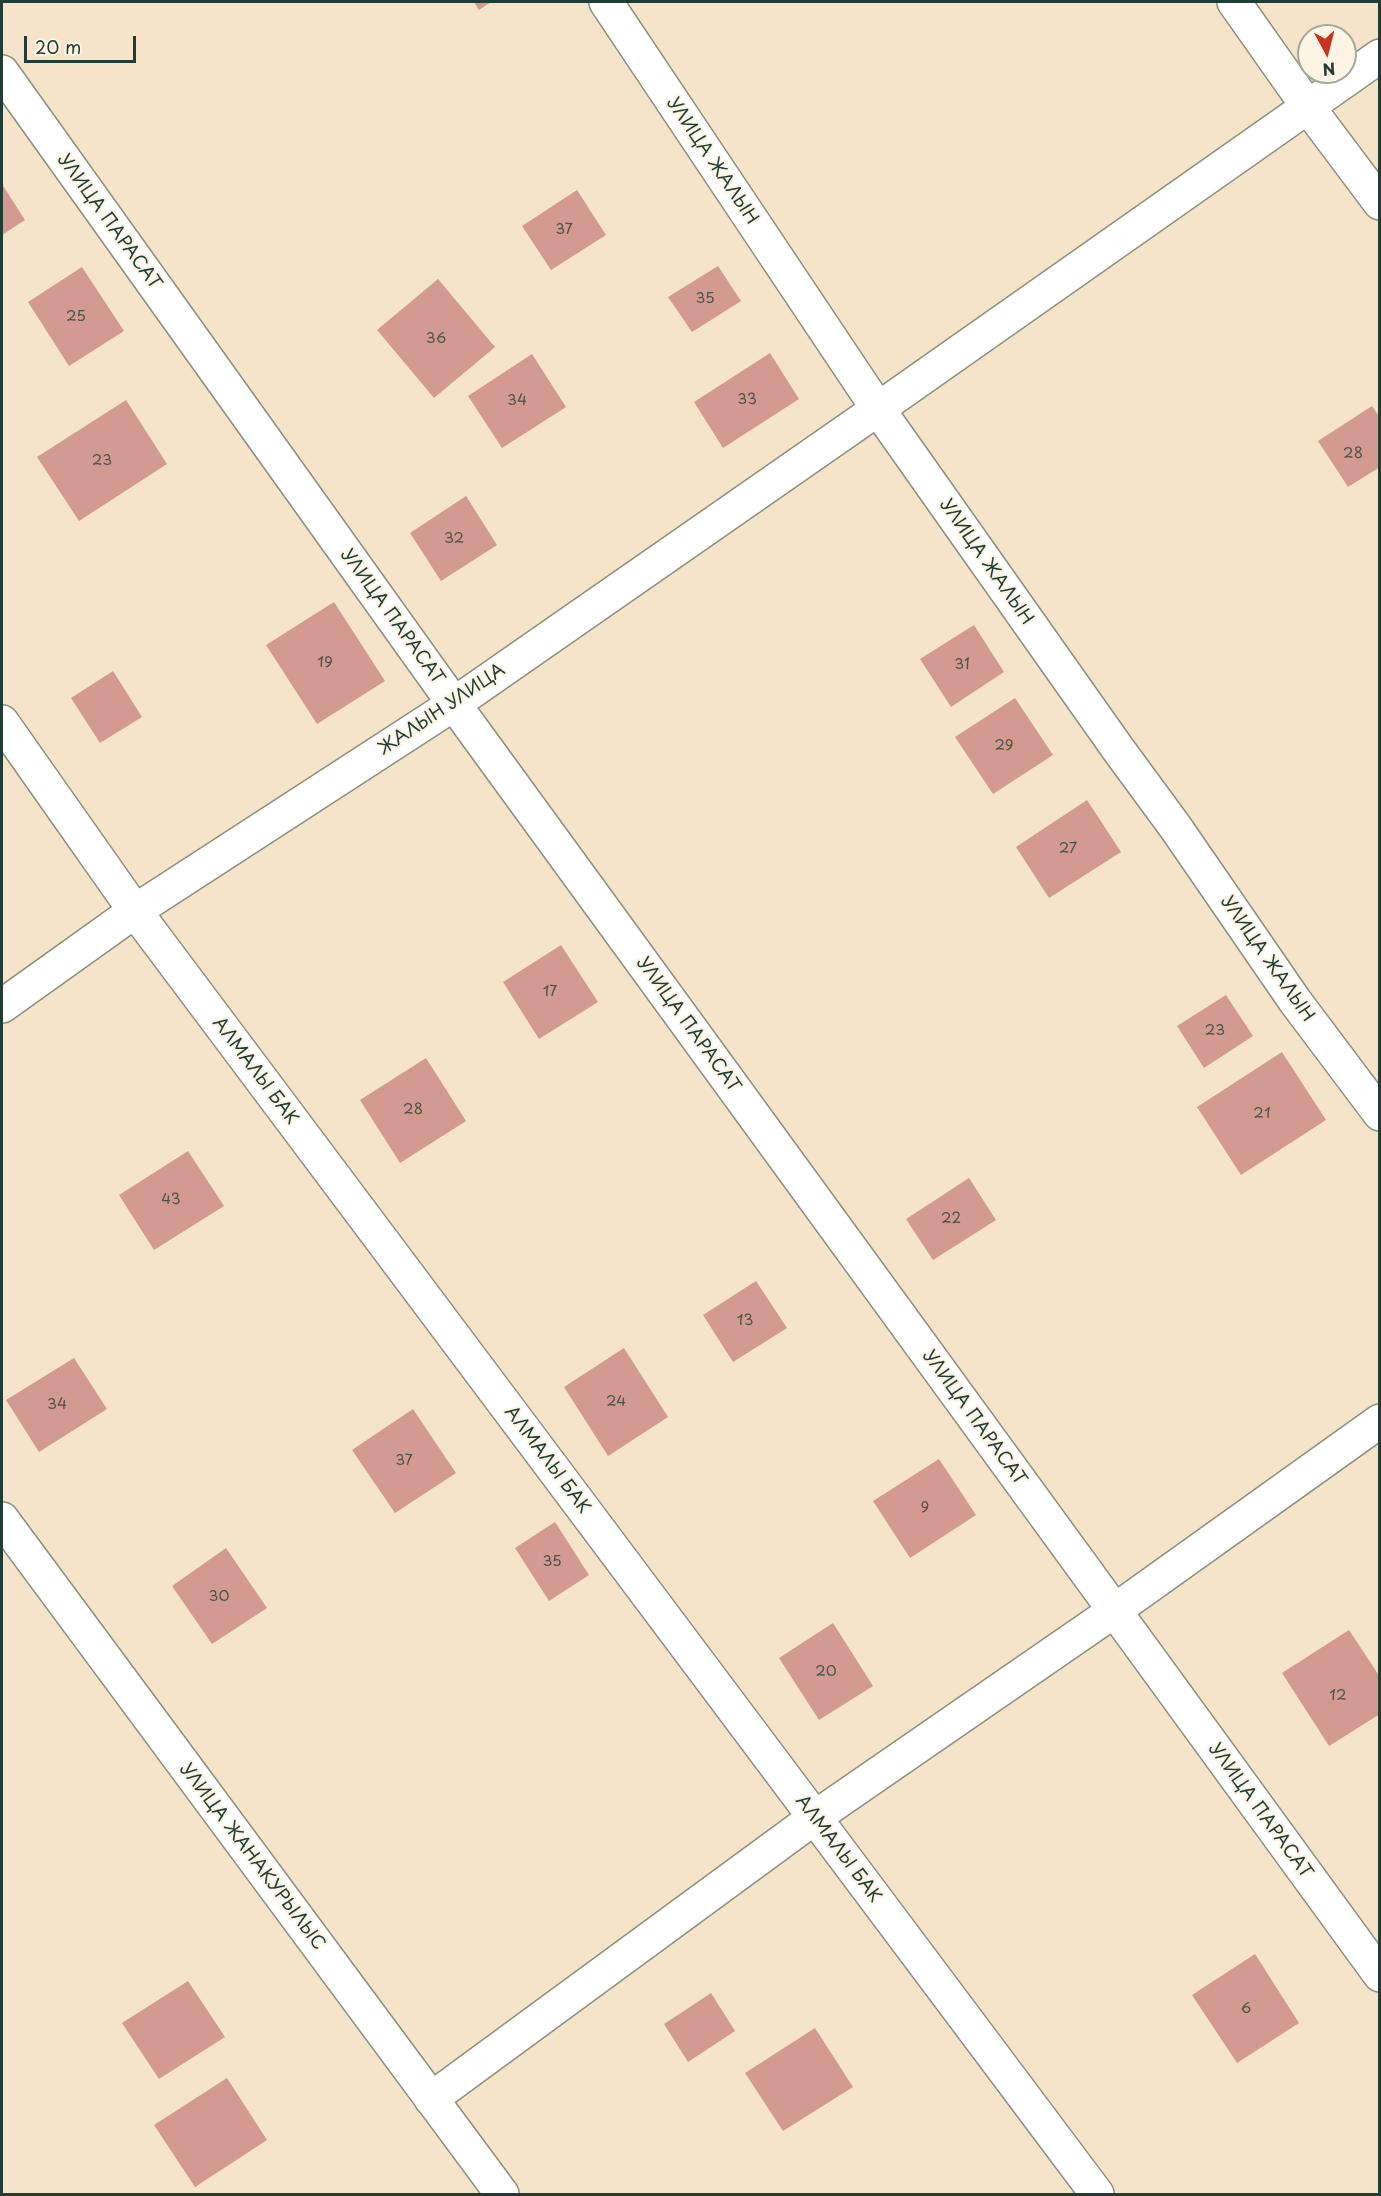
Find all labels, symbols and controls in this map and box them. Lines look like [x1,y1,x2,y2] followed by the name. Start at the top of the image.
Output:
[27,24,140,62] scale bar
[1297,24,1357,84] north arrow
[35,33,81,60] text: 20 m
[1321,57,1337,83] text: N
[662,93,762,229] street label: УЛИЦА ЖАЛЫН
[53,150,165,294] street label: УЛИЦА ПАРАСАТ
[555,221,573,239] house number: 37
[695,290,715,308] house number: 35
[66,308,86,326] house number: 25
[426,330,446,348] house number: 36
[737,391,757,409] house number: 33
[507,392,527,410] house number: 34
[1343,445,1363,463] house number: 28
[92,452,112,470] house number: 23
[935,495,1037,629] street label: УЛИЦА ЖАЛЫН
[444,530,464,548] house number: 32
[336,545,448,689] street label: УЛИЦА ПАРАСАТ
[317,654,333,672] house number: 19
[954,656,970,674] house number: 31
[374,660,510,760] street label: ЖАЛЫН УЛИЦА
[994,737,1014,755] house number: 29
[1059,840,1077,858] house number: 27
[1216,892,1318,1026] street label: УЛИЦА ЖАЛЫН
[632,953,744,1097] street label: УЛИЦА ПАРАСАТ
[543,983,557,1001] house number: 17
[208,1013,302,1129] street label: АЛМАЛЫ БАК
[1205,1022,1225,1040] house number: 23
[403,1101,423,1119] house number: 28
[1253,1105,1271,1123] house number: 21
[161,1191,181,1209] house number: 43
[941,1210,961,1228] house number: 22
[737,1312,753,1330] house number: 13
[918,1346,1030,1490] street label: УЛИЦА ПАРАСАТ
[606,1393,626,1411] house number: 24
[47,1396,67,1414] house number: 34
[500,1402,594,1518] street label: АЛМАЛЫ БАК
[395,1452,413,1470] house number: 37
[921,1499,929,1517] house number: 9
[542,1553,562,1571] house number: 35
[209,1588,229,1606] house number: 30
[815,1663,837,1681] house number: 20
[1329,1687,1347,1705] house number: 12
[1204,1739,1316,1883] street label: УЛИЦА ПАРАСАТ
[175,1759,329,1955] street label: УЛИЦА ЖАНАКУРЫЛЫС
[791,1791,885,1907] street label: АЛМАЛЫ БАК
[1241,2000,1251,2018] house number: 6

